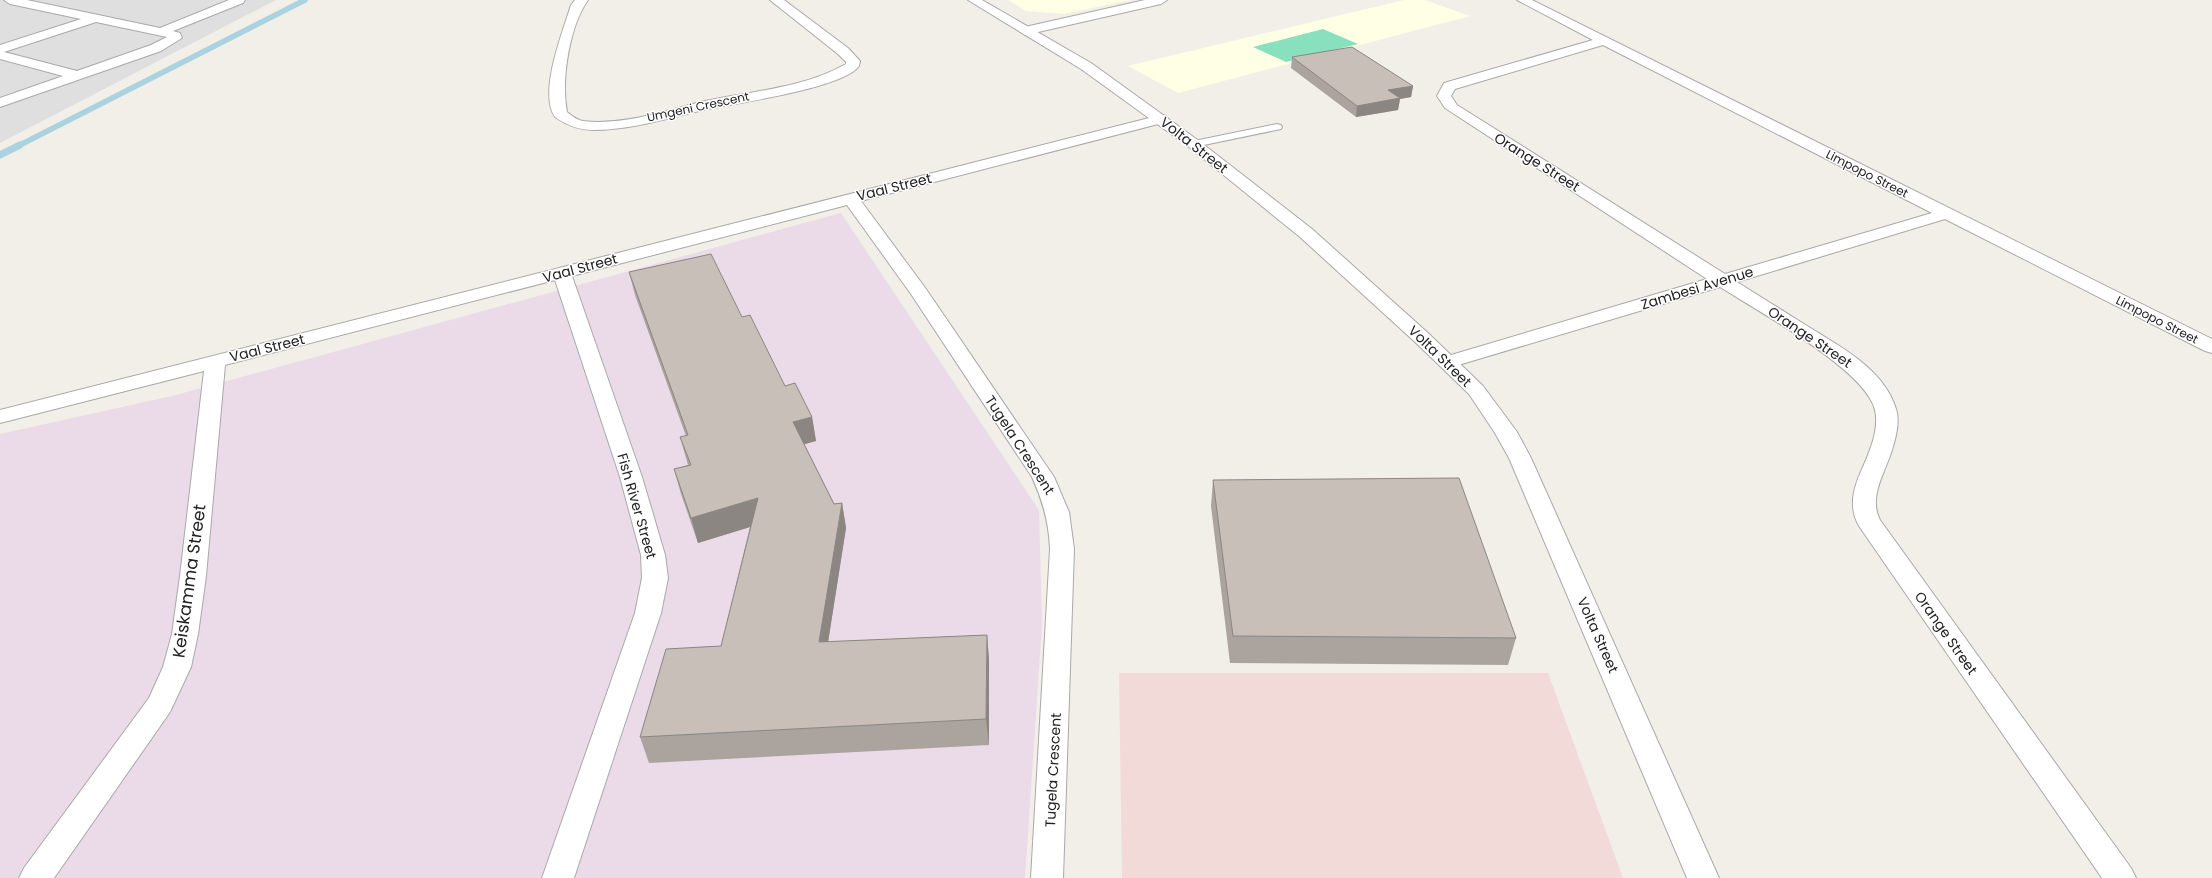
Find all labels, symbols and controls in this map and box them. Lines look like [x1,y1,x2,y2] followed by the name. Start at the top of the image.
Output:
[645,87,751,126] street label: Umgeni Crescent
[1156,112,1232,178] street label: Volta Street
[1490,128,1584,196] street label: Orange Street
[1823,145,1911,202] street label: Limpopo Street
[854,168,934,206] street label: Vaal Street
[540,248,620,288] street label: Vaal Street
[1638,261,1756,315] street label: Zambesi Avenue
[2113,291,2201,348] street label: Limpopo Street
[1764,301,1856,373] street label: Orange Street
[1404,321,1476,391] street label: Volta Street
[227,329,307,367] street label: Vaal Street
[980,392,1060,498] street label: Tugela Crescent
[612,451,662,561] street label: Fish River Street
[166,503,212,659] street label: Keiskamma Street
[1910,587,1982,679] street label: Orange Street
[1572,594,1624,676] street label: Volta Street
[1040,712,1066,828] street label: Tugela Crescent

